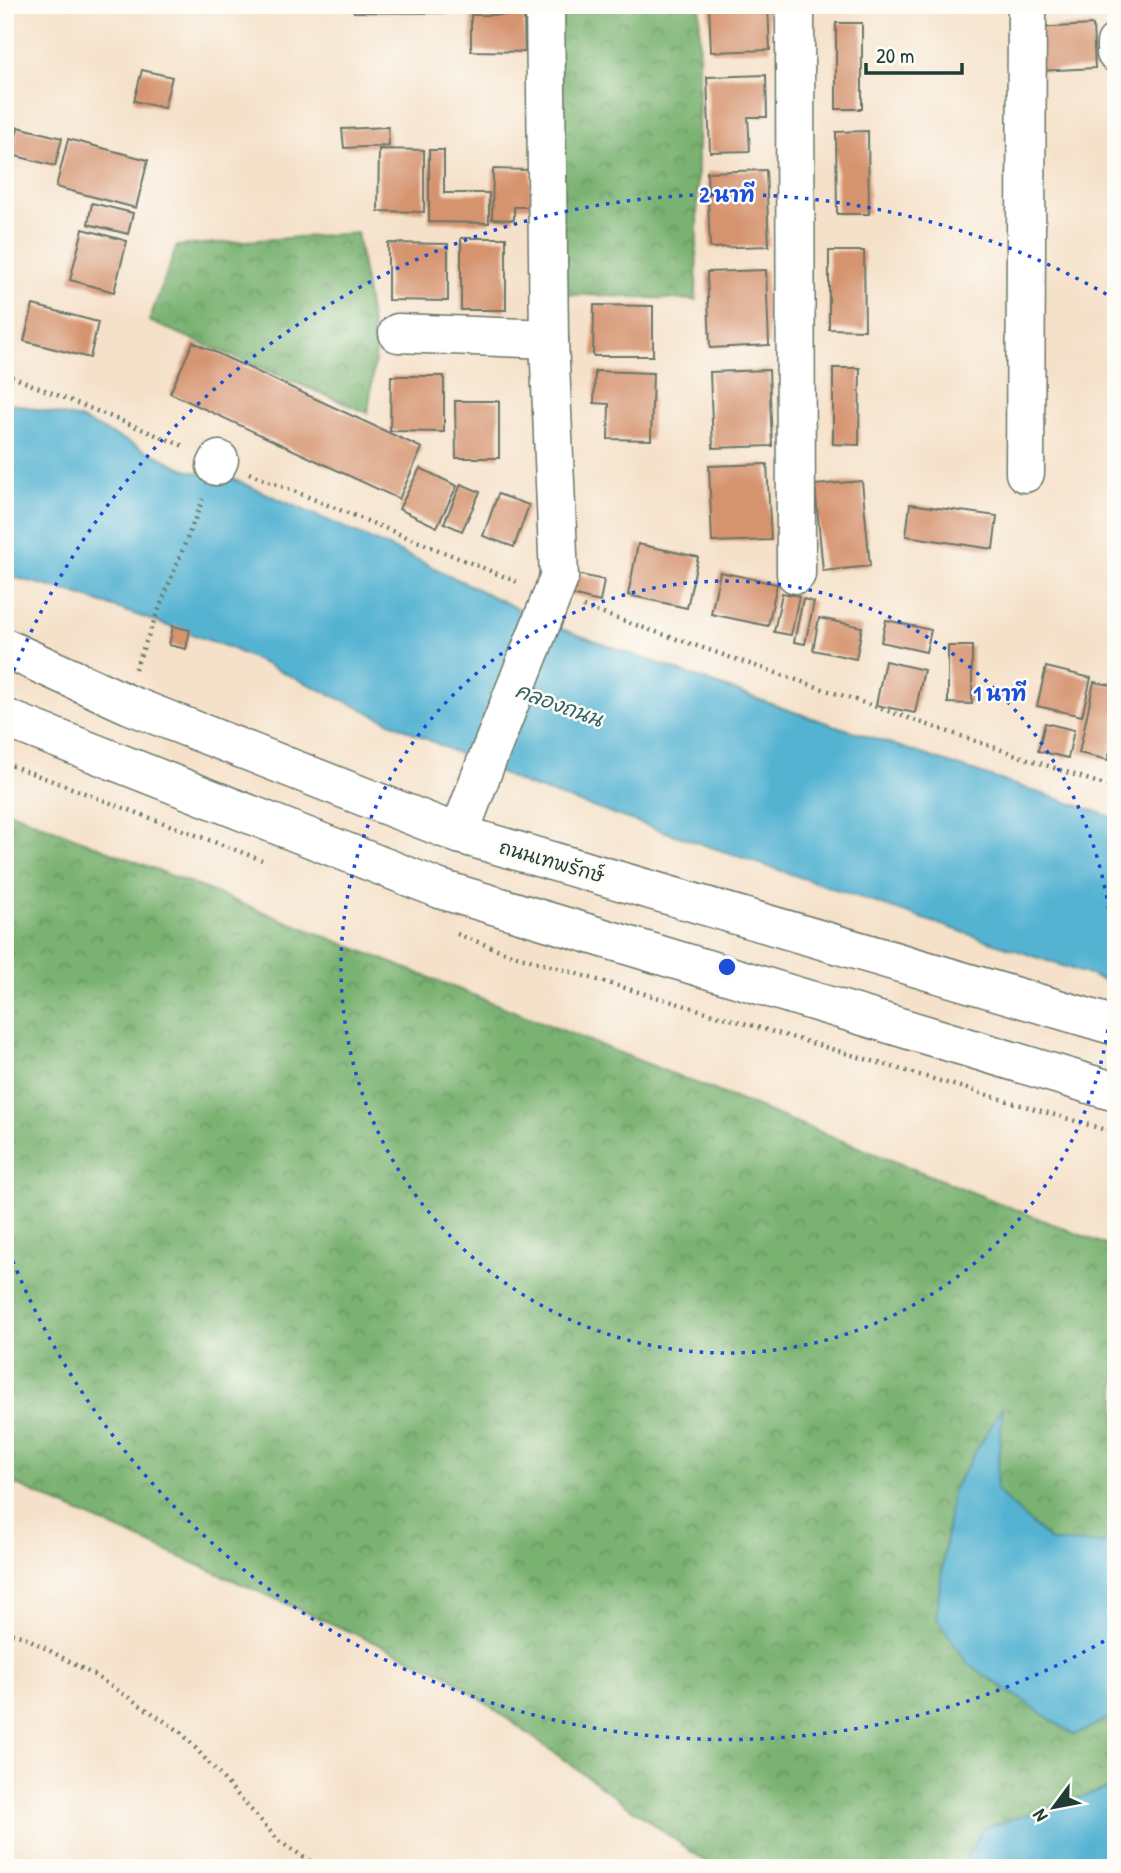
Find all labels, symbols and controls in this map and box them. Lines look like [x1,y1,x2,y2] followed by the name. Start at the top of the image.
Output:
[866,32,962,76] scale bar
[876,41,914,70] text: 20 m
[699,180,755,209] text: 2 นาที
[512,675,608,734] water label: คลองถนน
[974,679,1027,708] text: 1 นาที
[496,834,609,889] street label: ถนนเทพรักษ์
[715,955,739,979] centre of rings
[1020,1772,1090,1842] north arrow
[1026,1805,1053,1827] text: N

